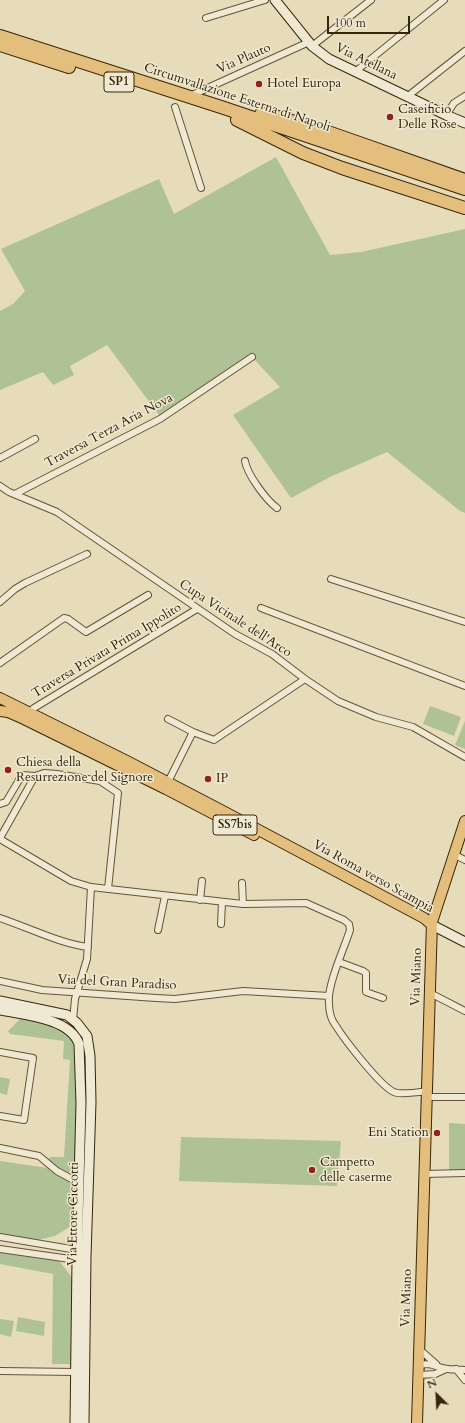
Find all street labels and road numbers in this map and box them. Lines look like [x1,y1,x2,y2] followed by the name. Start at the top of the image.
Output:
[215,40,273,78] street label: Via Plauto
[333,40,399,84] street label: Via Atellana
[142,60,332,136] street label: Circumvallazione Esterna di Napoli
[104,72,134,92] road number: SP1
[42,391,176,471] street label: Traversa Terza Aria Nova
[176,577,294,661] street label: Cupa Vicinale dell'Arco
[29,600,185,702] street label: Traversa Privata Prima Ippolito
[213,815,257,835] road number: SS7bis
[310,837,436,917] street label: Via Roma verso Scampia
[408,948,426,1006] street label: Via Miano
[57,972,177,994] street label: Via del Gran Paradiso
[65,1162,83,1266] street label: Via Ettore Ciccotti
[398,1269,416,1327] street label: Via Miano

